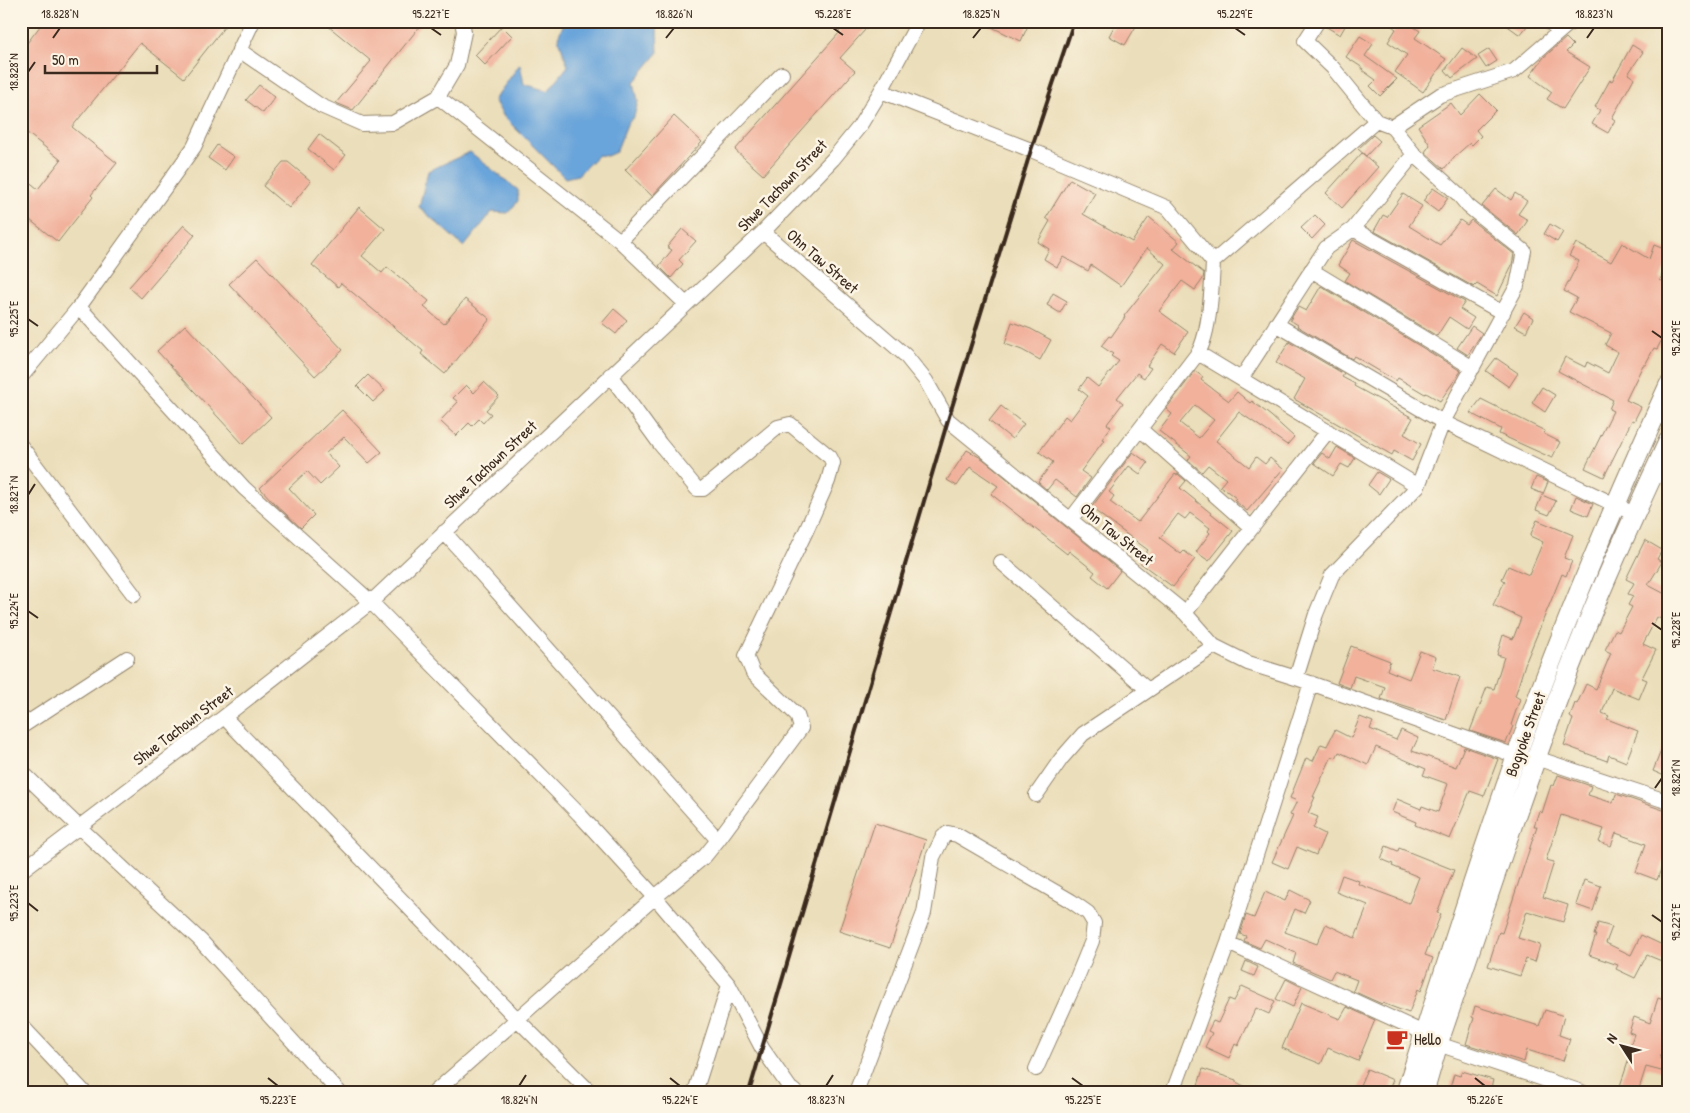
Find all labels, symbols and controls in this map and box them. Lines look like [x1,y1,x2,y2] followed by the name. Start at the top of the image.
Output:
[41,5,79,22] text: 18.828°N
[412,5,450,22] text: 95.227°E
[656,5,692,22] text: 18.826°N
[815,5,852,22] text: 95.228°E
[962,5,1000,22] text: 18.825°N
[1217,5,1254,22] text: 95.229°E
[1575,5,1613,22] text: 18.823°N
[45,42,158,74] scale bar
[52,49,79,70] text: 50 m
[5,53,22,91] text: 18.828°N
[732,134,832,236] street label: Shwe Tachown Street
[782,224,864,299] street label: Ohn Taw Street
[5,300,22,337] text: 95.225°E
[1667,319,1684,356] text: 95.229°E
[439,415,542,513] street label: Shwe Tachown Street
[5,476,22,514] text: 18.827°N
[1076,498,1159,571] street label: Ohn Taw Street
[5,592,22,629] text: 95.224°E
[1667,611,1684,648] text: 95.228°E
[128,680,238,770] street label: Shwe Tachown Street
[1499,688,1551,780] street label: Bogyoke Street
[1667,760,1684,796] text: 18.821°N
[5,884,22,921] text: 95.223°E
[1667,903,1684,941] text: 95.227°E
[1598,1020,1648,1070] north arrow
[1384,1026,1410,1052] cafe icon: Hello
[1414,1028,1442,1050] place label: Hello
[1601,1029,1621,1047] text: N
[260,1091,297,1108] text: 95.223°E
[501,1091,537,1108] text: 18.824°N
[662,1091,699,1108] text: 95.224°E
[807,1091,845,1108] text: 18.823°N
[1065,1091,1102,1108] text: 95.225°E
[1467,1091,1504,1108] text: 95.226°E

